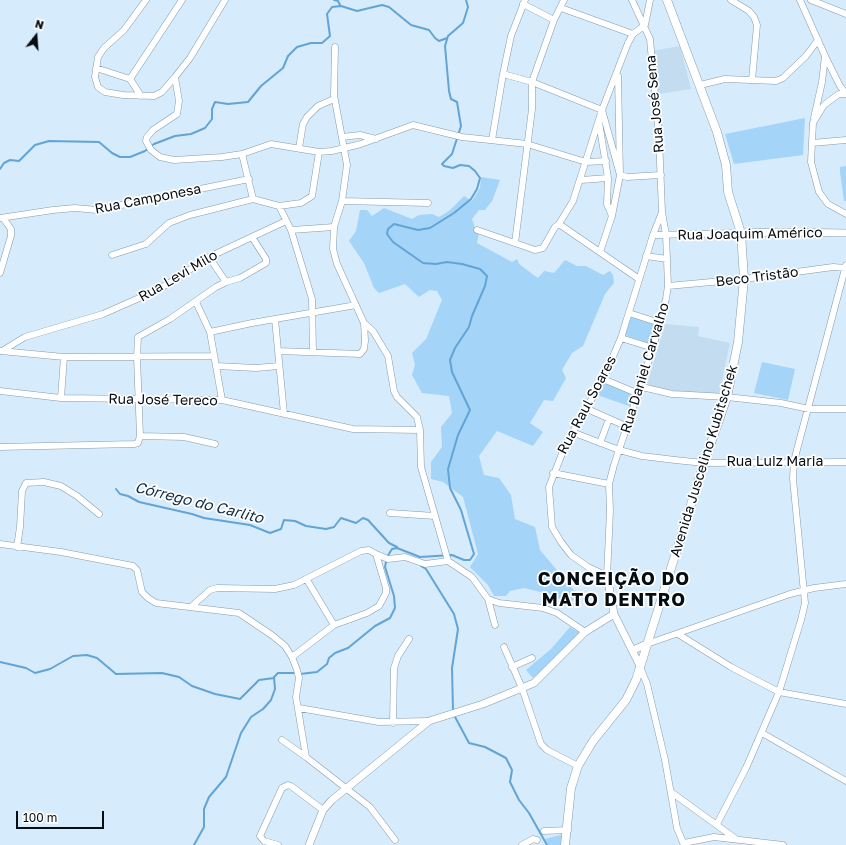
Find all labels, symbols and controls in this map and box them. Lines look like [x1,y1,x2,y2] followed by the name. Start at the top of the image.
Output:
[16,16,56,56] north arrow
[34,17,46,31] text: N
[642,54,668,154] street label: Rua José Sena
[93,180,203,218] street label: Rua Camponesa
[677,224,823,244] street label: Rua Joaquim Américo
[136,247,220,305] street label: Rua Levi Milo
[715,264,799,290] street label: Beco Tristão
[617,301,673,435] street label: Rua Daniel Carvalho
[554,353,620,457] street label: Rua Raul Soares
[667,363,741,559] street label: Avenida Juscelino Kubitschek
[108,391,218,409] street label: Rua José Tereco
[727,454,823,470] street label: Rua Luiz Maria
[133,478,265,528] water label: Córrego do Carlito
[538,568,690,610] district label: CONCEIÇÃO DO MATO DENTRO
[18,803,106,829] scale bar
[23,810,57,825] text: 100 m

